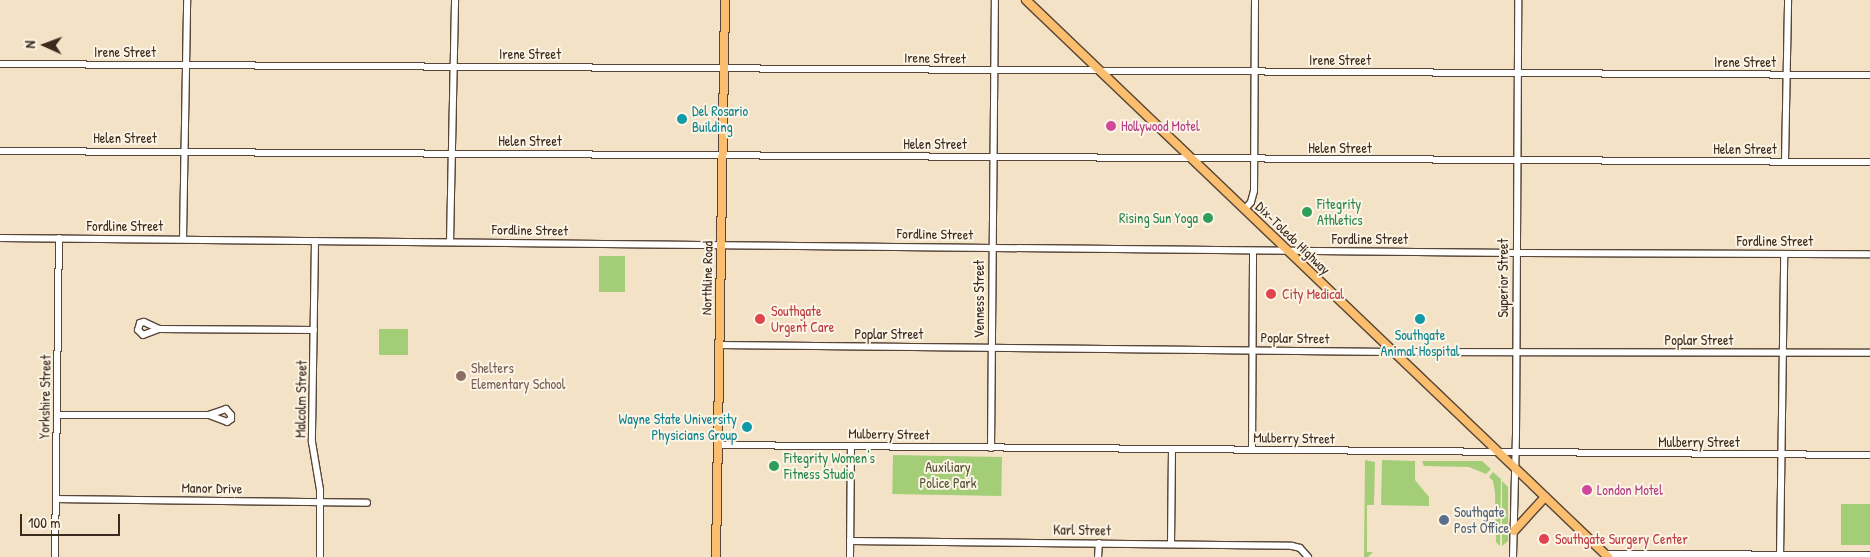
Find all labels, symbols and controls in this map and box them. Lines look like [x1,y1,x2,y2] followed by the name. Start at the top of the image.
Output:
[20,20,70,70] north arrow
[20,40,39,49] text: N
[94,44,156,60] street label: Irene Street
[499,46,561,62] street label: Irene Street
[904,49,966,67] street label: Irene Street
[1309,52,1371,68] street label: Irene Street
[1714,54,1776,70] street label: Irene Street
[692,103,748,136] place label: Del Rosario Building
[676,113,688,125] marker: Del Rosario Building
[1121,118,1200,134] place label: Hollywood Motel
[1105,120,1117,132] marker: Hollywood Motel
[93,130,157,146] street label: Helen Street
[498,133,562,149] street label: Helen Street
[903,136,967,152] street label: Helen Street
[1308,140,1372,156] street label: Helen Street
[1713,141,1777,157] street label: Helen Street
[1317,196,1363,228] place label: Fitegrity Athletics
[1252,198,1334,278] street label: Dix-Toledo Highway
[1301,206,1313,218] marker: Fitegrity Athletics
[1119,210,1198,226] place label: Rising Sun Yoga
[1202,212,1214,224] marker: Rising Sun Yoga
[87,218,163,234] street label: Fordline Street
[492,221,568,239] street label: Fordline Street
[897,225,973,243] street label: Fordline Street
[1332,231,1408,247] street label: Fordline Street
[1737,233,1813,249] street label: Fordline Street
[1495,239,1511,317] street label: Superior Street
[698,241,716,315] street label: Northline Road
[971,260,987,338] street label: Venness Street
[1282,286,1344,302] place label: City Medical
[1264,287,1278,301] marker: City Medical
[771,303,834,336] place label: Southgate Urgent Care
[753,312,767,326] marker: Southgate Urgent Care
[1414,313,1426,325] marker: Southgate Animal Hospital
[855,326,923,342] street label: Poplar Street
[1381,327,1459,360] place label: Southgate Animal Hospital
[1260,329,1330,347] street label: Poplar Street
[1665,332,1733,348] street label: Poplar Street
[36,355,54,439] street label: Yorkshire Street
[292,360,310,438] street label: Malcolm Street
[471,360,565,392] place label: Shelters Elementary School
[455,370,467,382] marker: Shelters Elementary School
[619,411,737,444] place label: Wayne State University Physicians Group
[741,421,753,433] marker: Wayne State University Physicians Group
[848,425,930,443] street label: Mulberry Street
[1253,429,1335,447] street label: Mulberry Street
[1658,434,1740,450] street label: Mulberry Street
[784,450,875,482] place label: Fitegrity Women's Fitness Studio
[920,459,976,492] park label: Auxiliary Police Park
[768,460,780,472] marker: Fitegrity Women's Fitness Studio
[181,479,243,497] street label: Manor Drive
[1597,482,1663,498] place label: London Motel
[1581,484,1593,496] marker: London Motel
[22,504,122,536] scale bar
[1454,504,1509,536] place label: Southgate Post Office
[28,512,61,533] text: 100 m
[1438,514,1450,526] marker: Southgate Post Office
[1053,521,1111,539] street label: Karl Street
[1555,531,1688,547] place label: Southgate Surgery Center
[1537,532,1551,546] marker: Southgate Surgery Center

